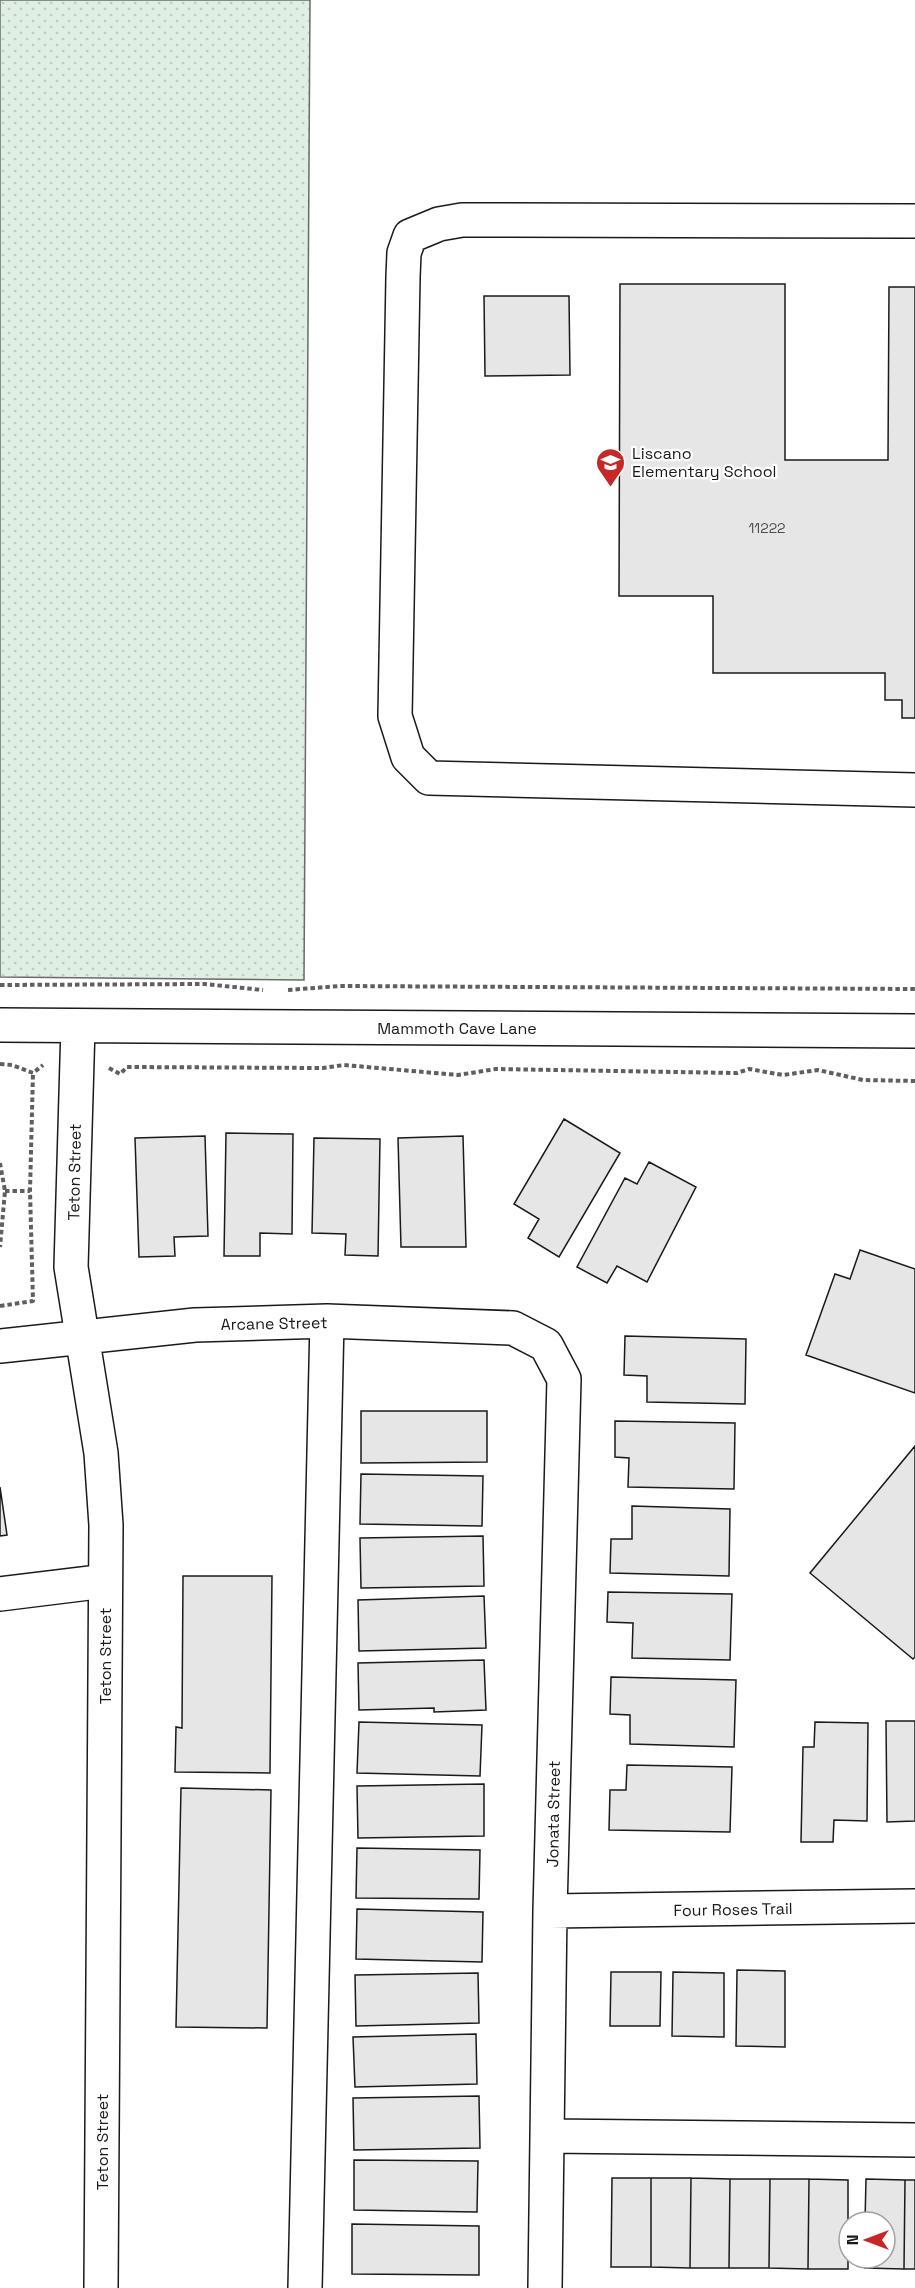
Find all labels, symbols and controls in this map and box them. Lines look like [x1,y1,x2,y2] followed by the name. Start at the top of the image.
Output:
[632,443,777,482] place label: Liscano Elementary School
[595,446,627,488] school or university icon: Liscano Elementary School
[748,519,786,537] house number: 11222
[377,1018,537,1039] street label: Mammoth Cave Lane
[63,1123,86,1221] street label: Teton Street
[220,1312,328,1335] street label: Arcane Street
[95,1608,116,1704] street label: Teton Street
[542,1760,565,1868] street label: Jonata Street
[673,1898,793,1921] street label: Four Roses Trail
[92,2094,113,2190] street label: Teton Street
[837,2210,897,2270] north arrow
[842,2235,863,2245] text: N

